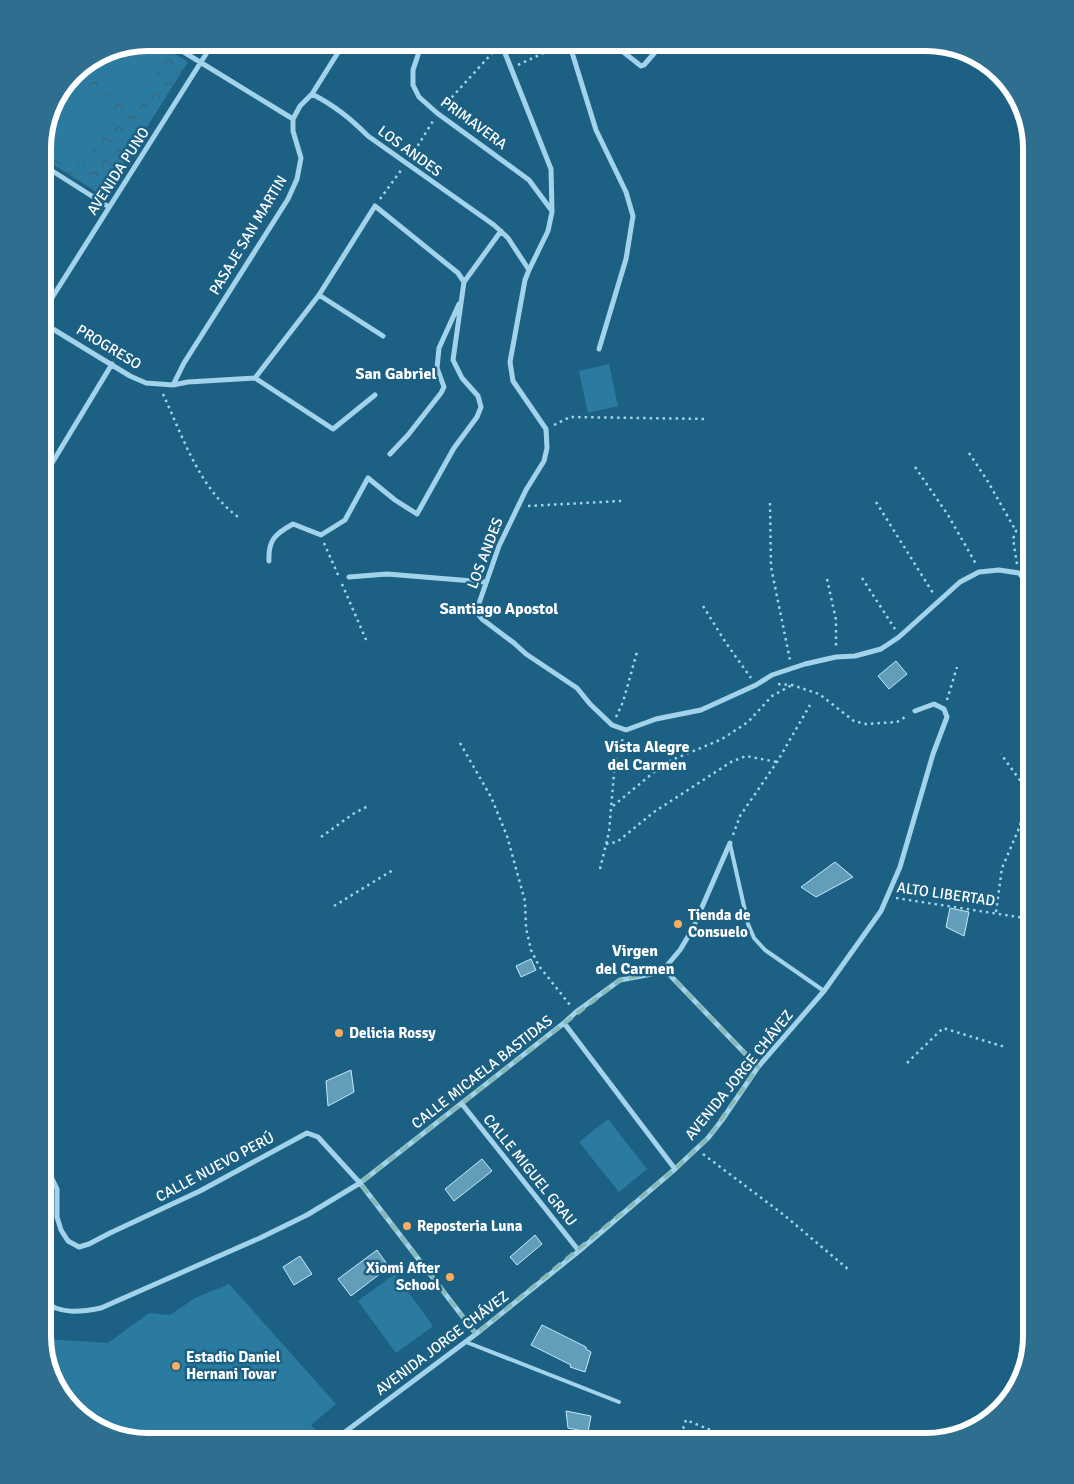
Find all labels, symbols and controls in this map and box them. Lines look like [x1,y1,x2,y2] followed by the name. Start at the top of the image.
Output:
[437,93,511,153] street label: PRIMAVERA
[374,122,446,180] street label: LOS ANDES
[83,124,153,218] street label: AVENIDA PUNO
[205,172,291,298] street label: PASAJE SAN MARTIN
[73,321,145,373] street label: PROGRESO
[355,364,437,384] district label: San Gabriel
[463,515,507,591] street label: LOS ANDES
[440,599,558,619] district label: Santiago Apostol
[605,737,689,775] district label: Vista Alegre del Carmen
[896,878,996,910] street label: ALTO LIBERTAD
[688,906,750,941] place label: Tienda de Consuelo
[672,918,684,930] marker: Tienda de Consuelo
[595,941,675,979] district label: Virgen del Carmen
[680,1006,797,1144] street label: AVENIDA JORGE CHÁVEZ
[408,1011,556,1133] street label: CALLE MICAELA BASTIDAS
[349,1024,436,1042] place label: Delicia Rossy
[333,1027,345,1039] marker: Delicia Rossy
[479,1110,581,1230] street label: CALLE MIGUEL GRAU
[152,1127,277,1206] street label: CALLE NUEVO PERÚ
[417,1217,523,1235] place label: Reposteria Luna
[401,1220,413,1232] marker: Reposteria Luna
[366,1259,440,1294] place label: Xiomi After School
[444,1271,456,1283] marker: Xiomi After School
[371,1286,512,1399] street label: AVENIDA JORGE CHÁVEZ
[186,1348,281,1383] place label: Estadio Daniel Hernani Tovar
[170,1360,182,1372] marker: Estadio Daniel Hernani Tovar

